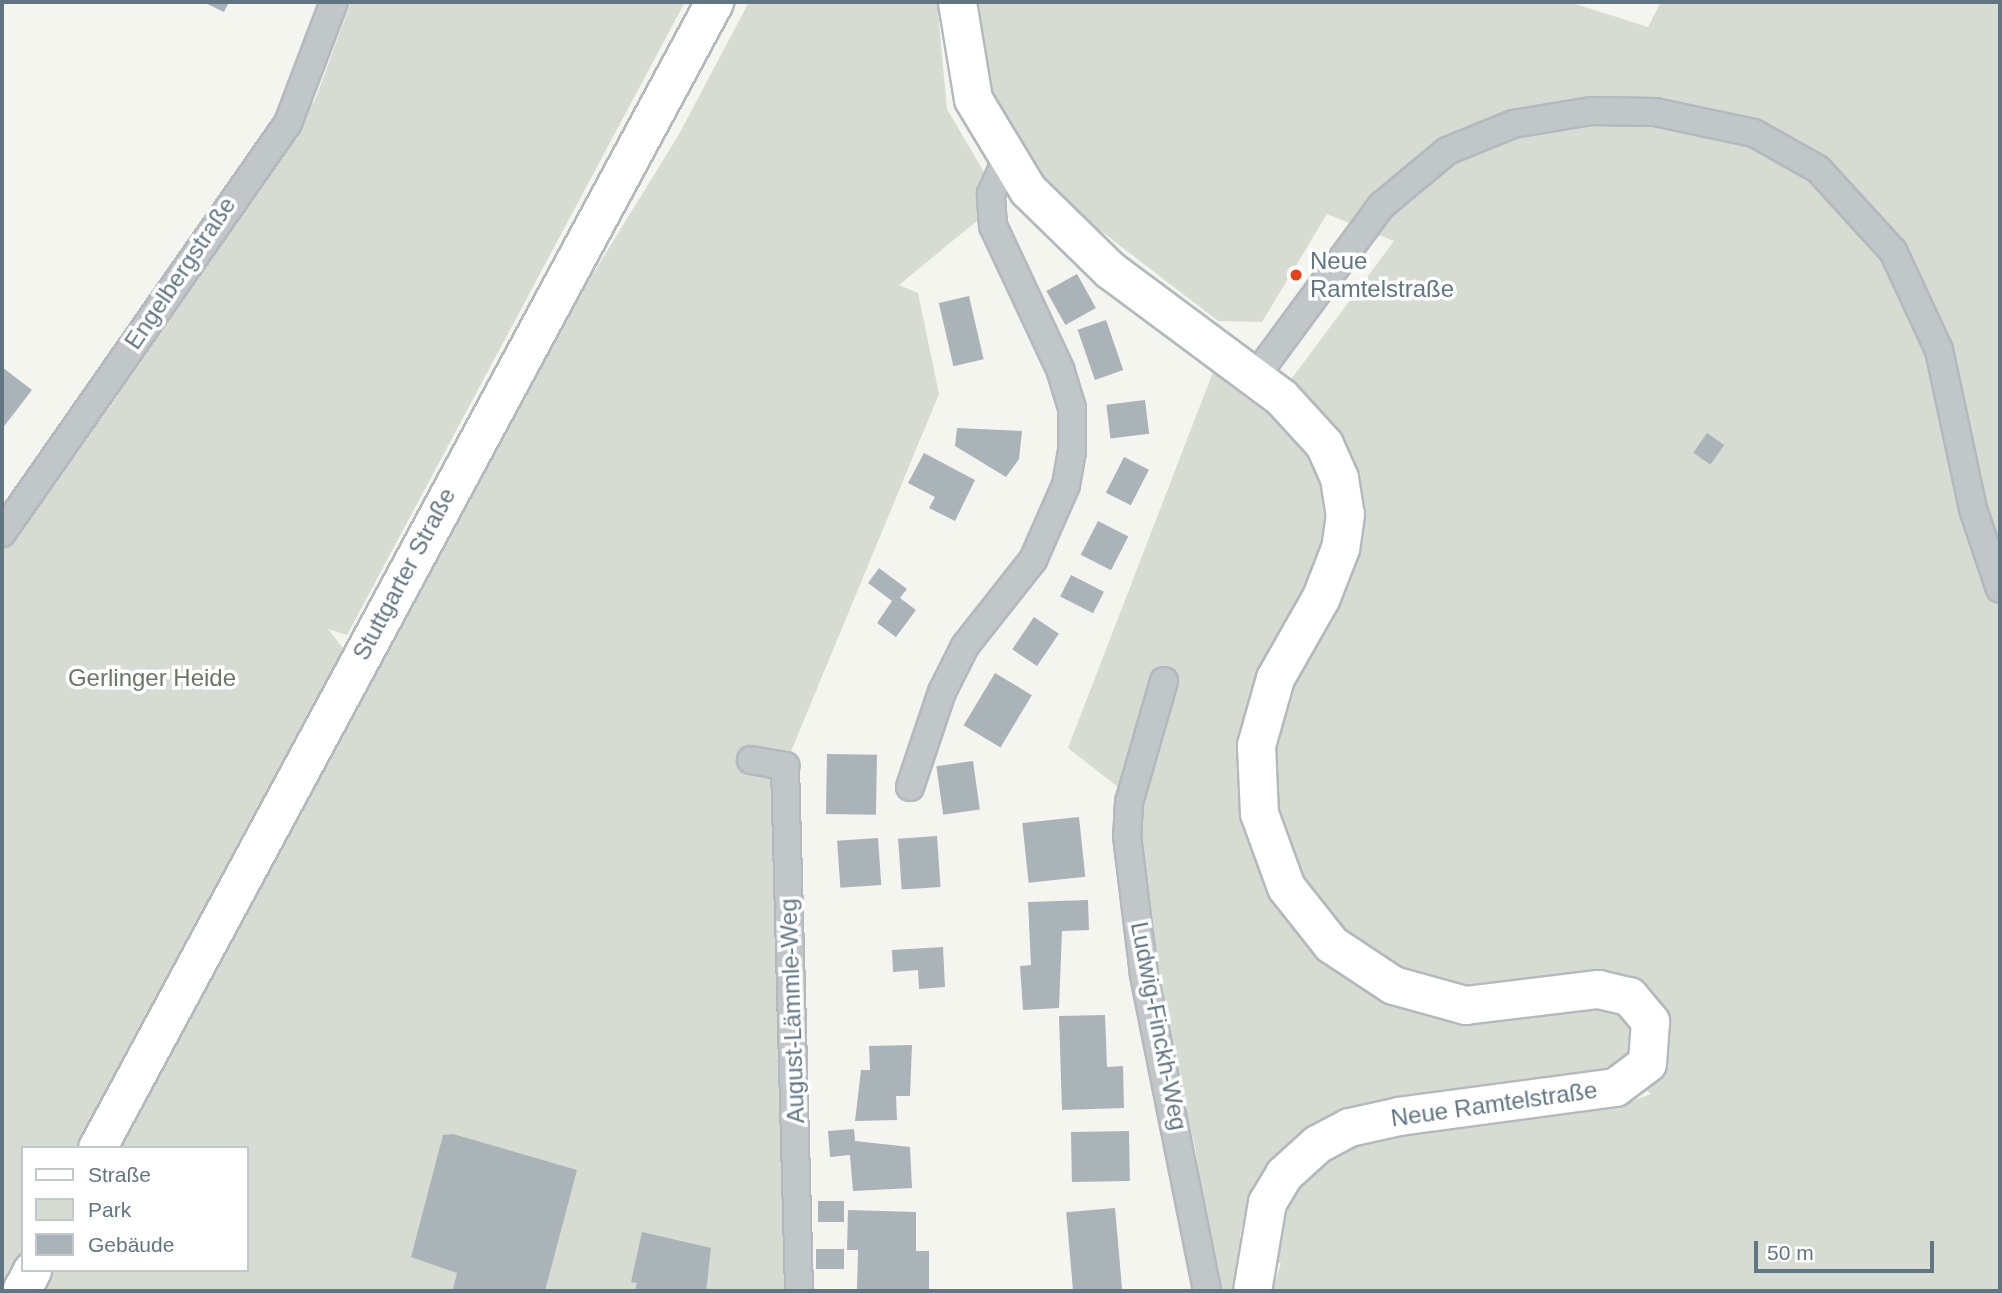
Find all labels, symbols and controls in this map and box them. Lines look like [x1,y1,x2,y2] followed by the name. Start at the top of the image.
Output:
[118,191,242,355] street label: Engelbergstraße
[1310,247,1454,303] place label: Neue Ramtelstraße
[1288,267,1304,283] marker: Neue Ramtelstraße
[347,483,461,665] street label: Stuttgarter Straße
[68,664,236,692] park label: Gerlinger Heide
[774,898,810,1124] street label: August-Lämmle-Weg
[1125,919,1193,1133] street label: Ludwig-Finckh-Weg
[1389,1075,1599,1133] street label: Neue Ramtelstraße
[21,1146,248,1272] legend
[88,1163,151,1186] text: Straße
[88,1198,131,1221] text: Park
[1757,1226,1937,1270] scale bar
[88,1233,174,1256] text: Gebäude
[1767,1241,1814,1264] text: 50 m

